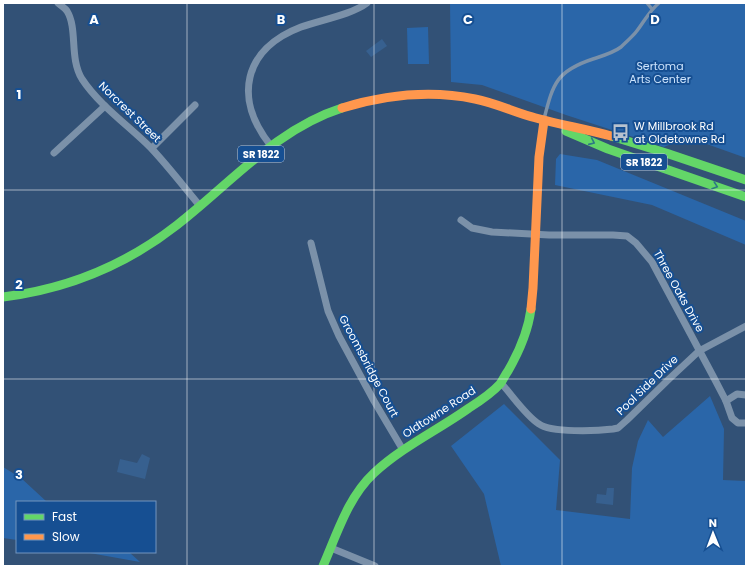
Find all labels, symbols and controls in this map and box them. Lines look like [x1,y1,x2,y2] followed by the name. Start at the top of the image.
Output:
[89,10,99,29] text: A
[277,10,286,29] text: B
[463,10,473,29] text: C
[650,10,660,29] text: D
[629,58,691,87] park label: Sertoma Arts Center
[95,78,165,146] street label: Norcrest Street
[17,85,21,104] text: 1
[634,118,725,147] place label: W Millbrook Rd at Oldetowne Rd
[611,122,631,142] bus stop icon: W Millbrook Rd at Oldetowne Rd
[588,137,596,145] one-way arrow
[238,146,284,162] road number: SR 1822
[621,154,667,170] road number: SR 1822
[711,181,718,190] one-way arrow
[650,247,708,335] street label: Three Oaks Drive
[15,275,23,294] text: 2
[335,312,403,420] street label: Groomsbridge Court
[613,351,681,419] street label: Pool Side Drive
[399,382,479,442] street label: Oldtowne Road
[15,465,23,484] text: 3
[16,501,156,553] legend
[52,508,77,525] text: Fast
[693,513,733,553] north arrow
[709,515,717,531] text: N
[52,528,80,545] text: Slow

